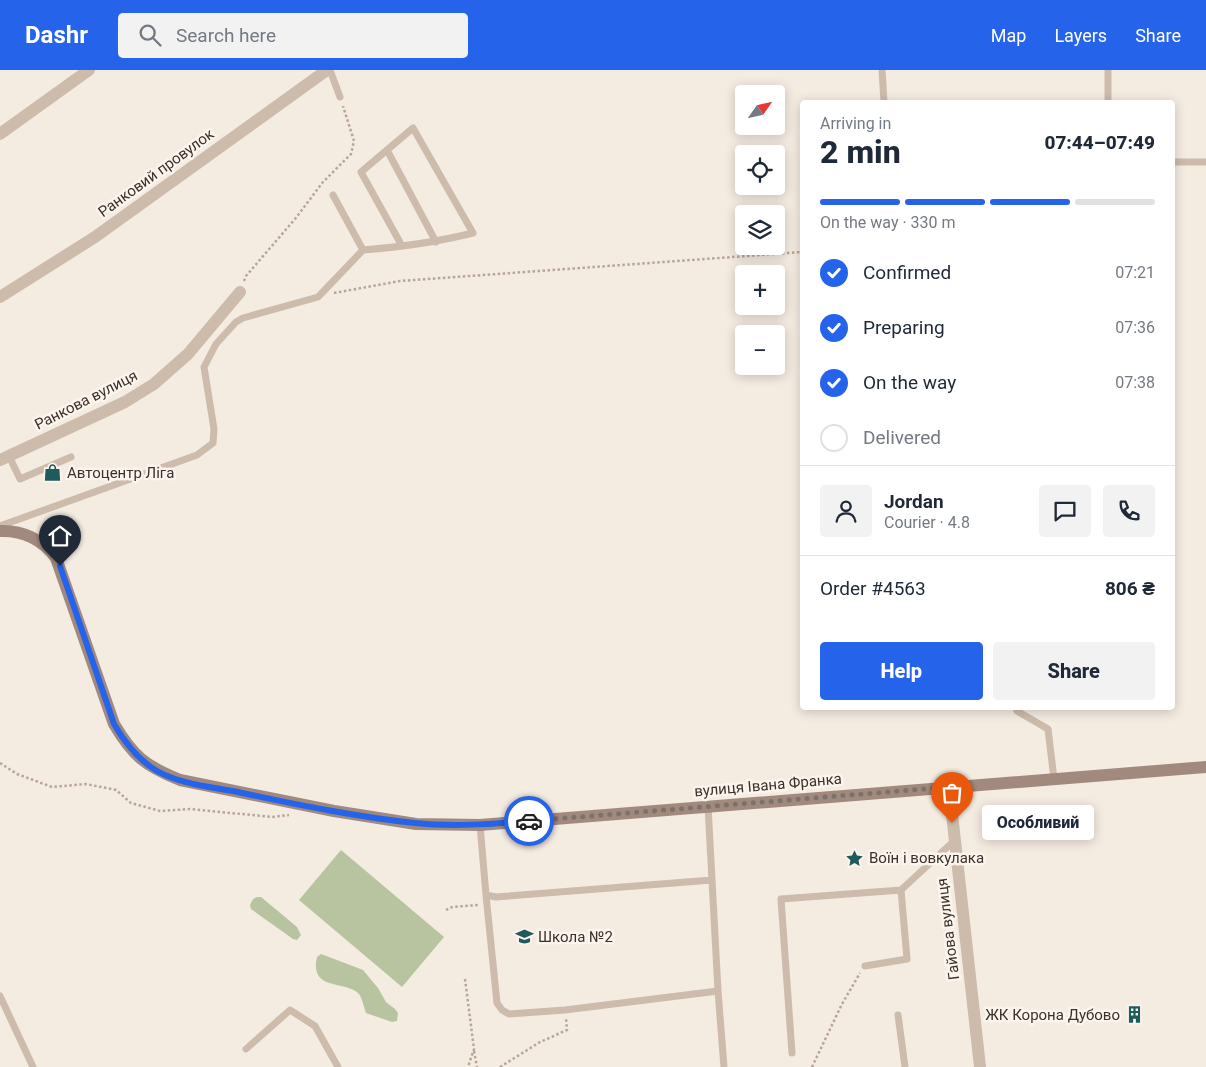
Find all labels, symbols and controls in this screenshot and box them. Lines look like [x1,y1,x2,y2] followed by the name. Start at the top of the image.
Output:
[118,13,468,58] search box
[25,21,88,49] text: Dashr
[136,21,164,49] icon: search
[176,24,276,47] text: Search here
[991,25,1026,46] text: Map
[1054,25,1107,46] text: Layers
[1135,25,1181,46] text: Share
[735,85,785,135] north arrow
[735,85,785,375] map controls
[820,114,891,133] text: Arriving in
[95,125,217,221] street label: Ранковий провулок
[1044,131,1155,154] text: 07:44–07:49
[820,133,901,171] text: 2 min
[735,145,785,195] button: locate
[735,205,785,255] button: layers
[820,213,956,232] text: On the way · 330 m
[820,259,848,287] icon: check
[863,261,951,284] text: Confirmed
[1115,263,1155,282] text: 07:21
[735,265,785,315] button: +
[820,314,848,342] icon: check
[863,316,945,339] text: Preparing
[1115,318,1155,337] text: 07:36
[735,325,785,375] button: −
[32,366,140,434] street label: Ранкова вулиця
[820,369,848,397] icon: check
[863,371,956,394] text: On the way
[1115,373,1155,392] text: 07:38
[863,426,941,449] text: Delivered
[43,463,63,483] shop icon: Автоцентр Ліга
[67,464,174,482] place label: Автоцентр Ліга
[820,485,872,537] button: person
[1039,485,1091,537] button: chat
[1103,485,1155,537] button: phone
[884,490,944,513] text: Jordan
[884,513,970,532] text: Courier · 4.8
[39,515,81,566] pin
[46,522,74,550] icon: home
[820,577,926,600] text: Order #4563
[1105,577,1155,600] text: 806 ₴
[820,642,983,700] button: Help
[993,642,1155,700] button: Share
[694,770,842,800] street label: вулиця Івана Франка
[931,772,973,823] pin
[938,779,966,807] icon: bag
[504,796,554,846] courier
[982,806,1094,840] callout: Особливий
[515,807,543,835] icon: car
[997,813,1079,832] text: Особливий
[845,848,865,868] place icon: Воїн і вовкулака
[869,849,984,867] place label: Воїн і вовкулака
[933,877,963,981] street label: Гайова вулиця
[514,927,534,947] school or university icon: Школа №2
[538,928,613,946] place label: Школа №2
[1124,1005,1144,1025] building icon: ЖК Корона Дубово
[985,1006,1120,1024] place label: ЖК Корона Дубово

